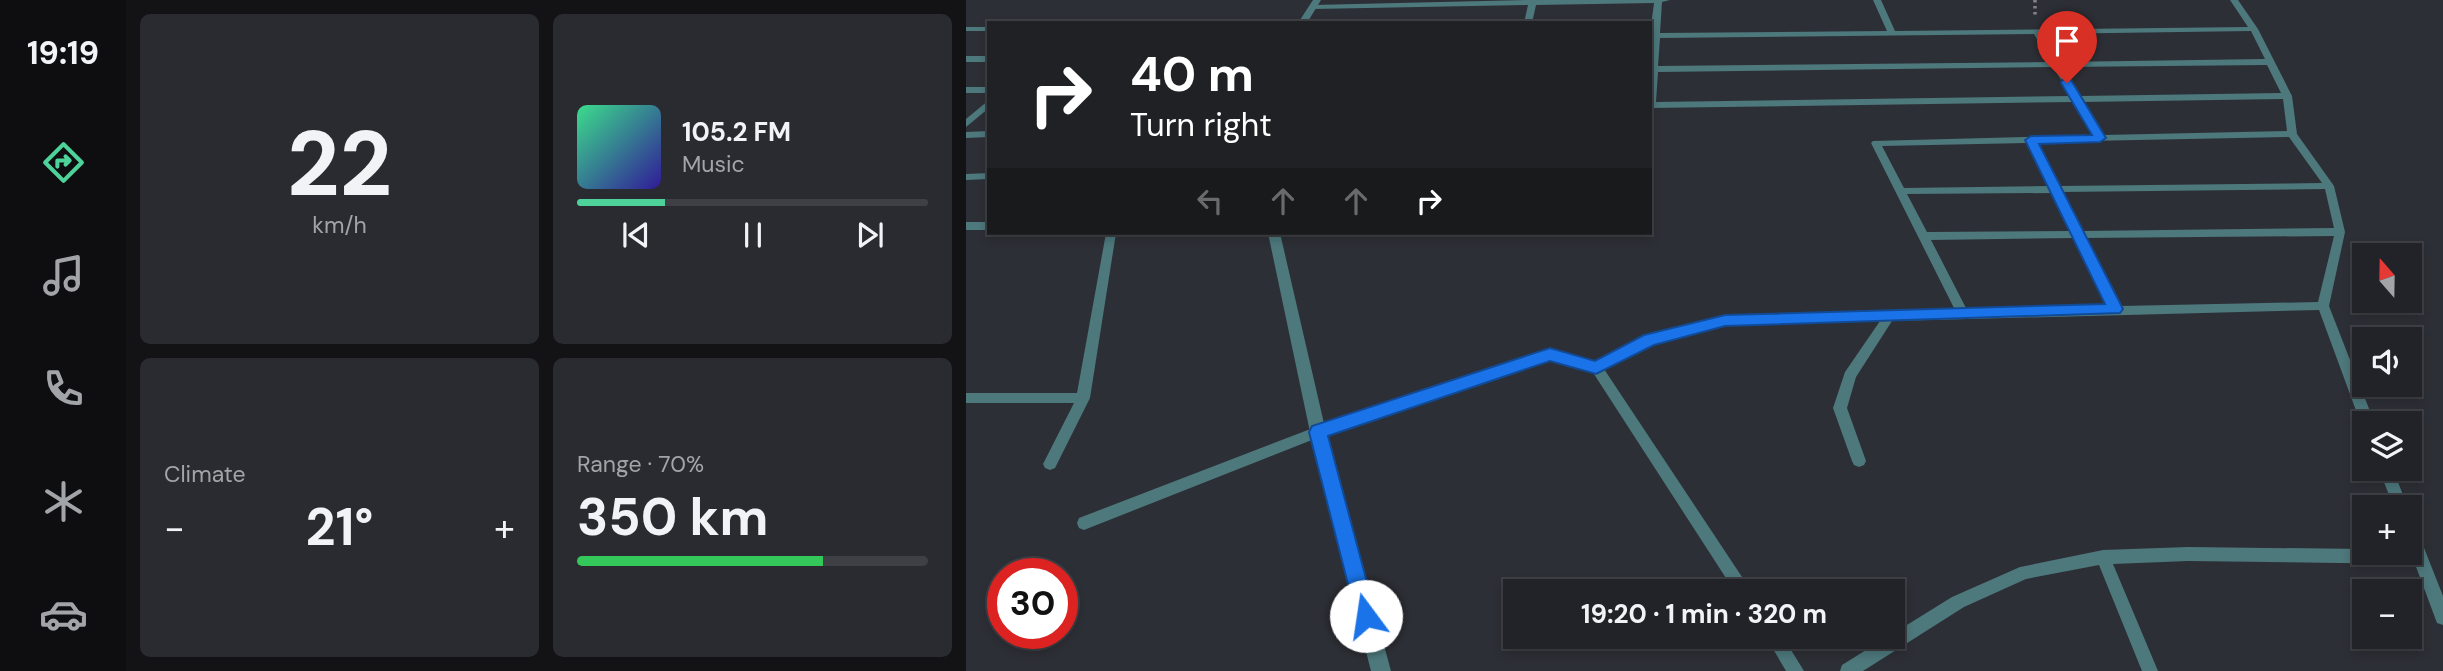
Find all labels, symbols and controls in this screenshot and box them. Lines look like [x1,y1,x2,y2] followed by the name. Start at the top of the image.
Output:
[2037,11,2097,83] pin
[2048,22,2086,60] icon: arrive
[27,32,99,74] text: 19:19
[1130,42,1254,106] text: 40 m
[1015,49,1106,140] icon: right
[1130,104,1272,146] text: Turn right
[287,105,392,223] text: 22
[682,115,791,149] text: 105.2 FM
[39,138,88,187] icon: directions
[682,149,745,179] text: Music
[1191,182,1229,220] icon: left
[1264,182,1302,220] icon: ahead
[1337,182,1375,220] icon: ahead
[1410,182,1448,220] icon: right
[312,210,367,240] text: km/h
[617,216,655,254] icon: previous
[734,216,772,254] icon: pause
[851,216,889,254] icon: next
[2352,243,2422,313] north arrow
[2352,243,2422,649] map controls
[39,251,88,300] icon: music
[2352,327,2422,397] button: sound
[39,364,88,413] icon: phone
[2352,411,2422,481] button: layers
[577,449,704,479] text: Range · 70%
[164,459,246,489] text: Climate
[39,477,88,526] icon: climate
[577,483,769,551] text: 350 km
[306,493,373,561] text: 21°
[2352,495,2422,565] button: +
[164,503,185,553] text: −
[494,503,515,553] text: +
[987,558,1078,649] speed limit sign: 30
[1329,579,1403,653] position arrow
[2352,579,2422,649] button: −
[39,590,88,639] icon: car
[1581,597,1827,631] text: 19:20 · 1 min · 320 m

